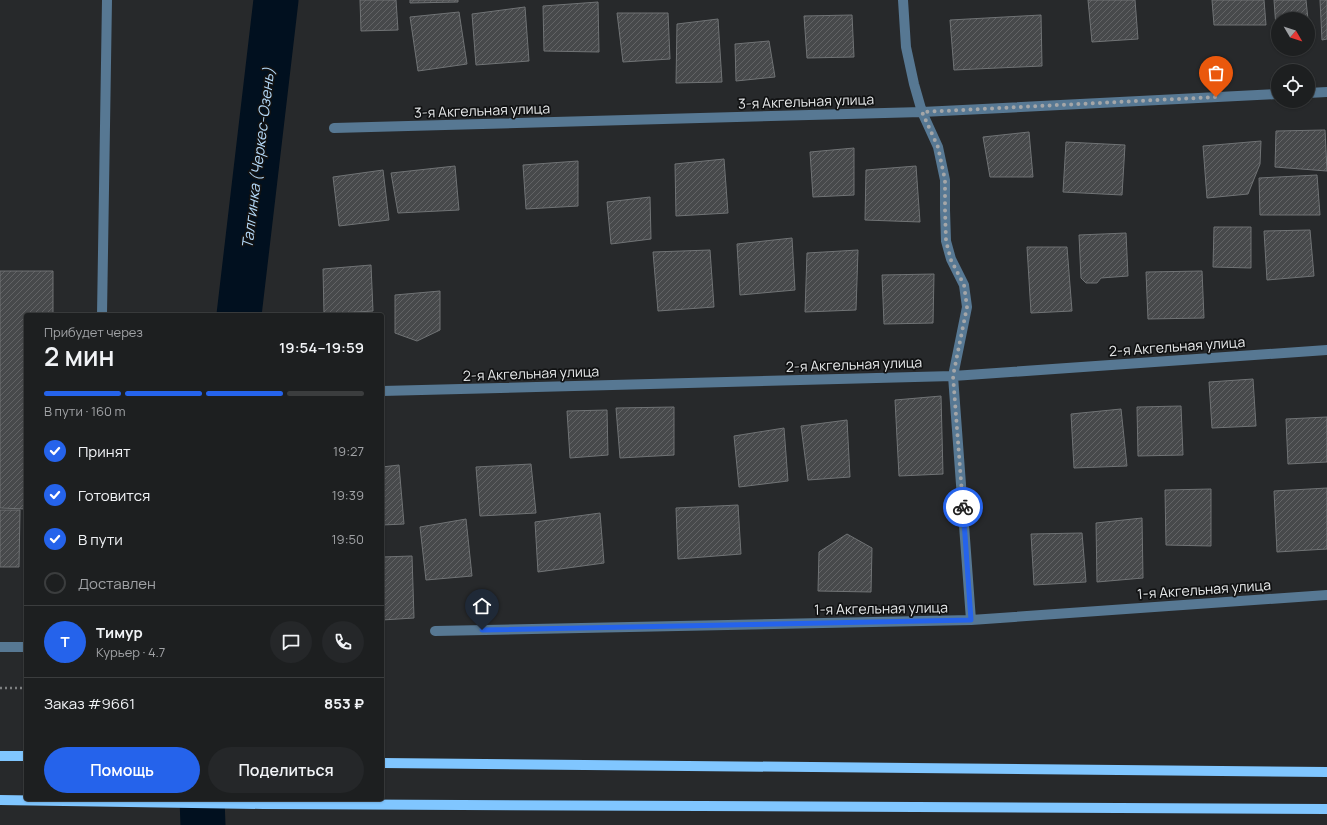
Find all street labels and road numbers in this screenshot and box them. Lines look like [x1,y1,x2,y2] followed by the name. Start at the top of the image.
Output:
[738,89,874,113] street label: 3-я Акгельная улица
[414,98,550,122] street label: 3-я Акгельная улица
[1108,332,1246,360] street label: 2-я Акгельная улица
[786,352,922,376] street label: 2-я Акгельная улица
[463,361,599,385] street label: 2-я Акгельная улица
[1137,575,1271,603] street label: 1-я Акгельная улица
[814,597,948,619] street label: 1-я Акгельная улица

